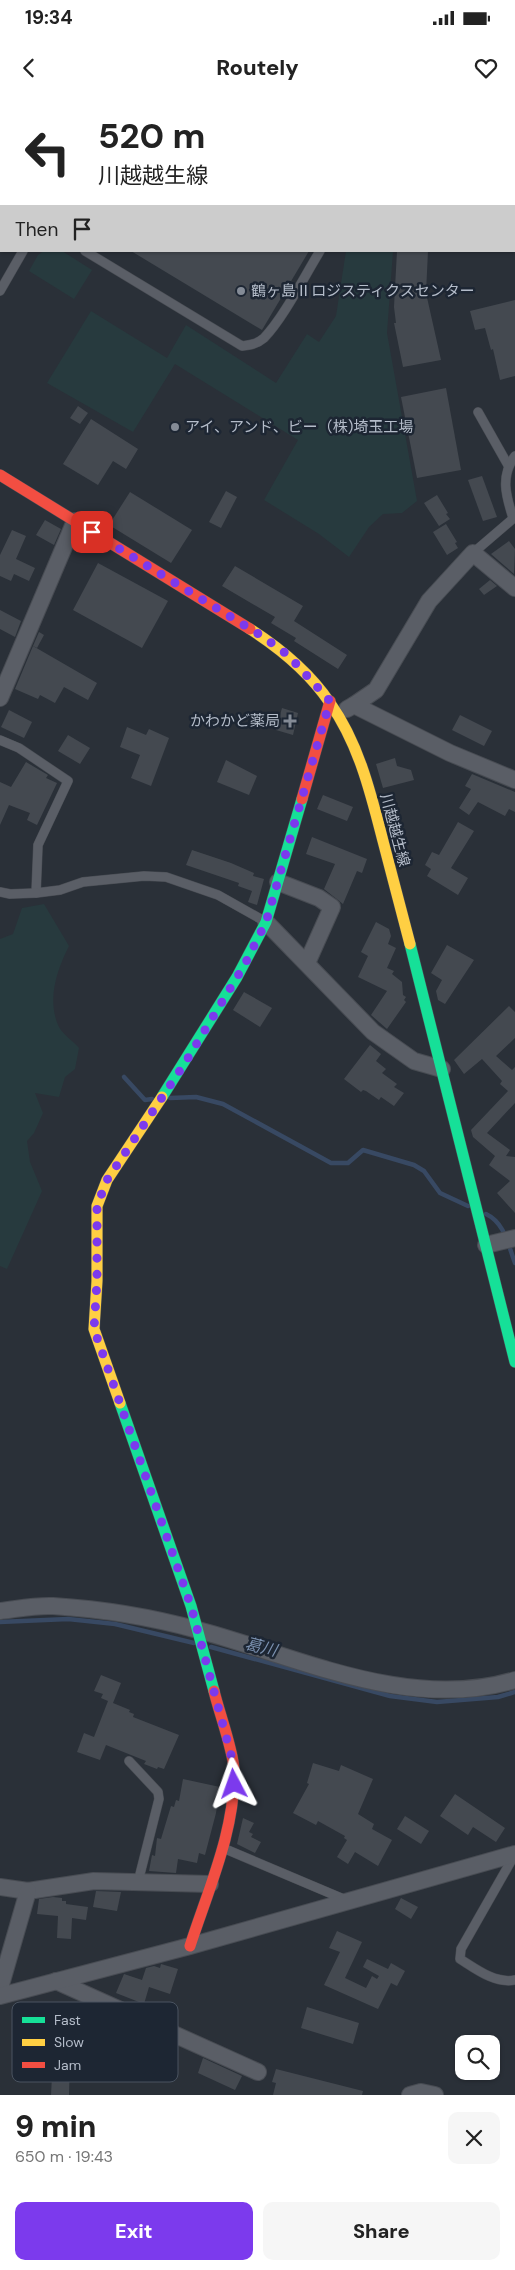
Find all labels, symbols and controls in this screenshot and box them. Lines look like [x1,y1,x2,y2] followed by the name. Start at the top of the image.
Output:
[25,5,73,30] text: 19:34
[216,53,299,82] text: Routely
[15,54,43,82] icon: back
[472,54,500,82] icon: heart
[98,113,205,159] text: 520 m
[15,120,80,185] icon: left
[98,161,208,190] text: 川越越生線
[68,215,96,243] icon: arrive
[15,217,58,242] text: Then
[251,281,475,301] place label: 鶴ヶ島Ⅱロジスティクスセンター
[235,285,247,297] marker: 鶴ヶ島Ⅱロジスティクスセンター
[185,417,413,437] place label: アイ、アンド、ビー（株)埼玉工場
[169,421,181,433] marker: アイ、アンド、ビー（株)埼玉工場
[71,511,113,553] pin
[78,518,106,546] icon: arrive
[190,711,280,731] place label: かわかど薬局
[284,715,296,727] marker: かわかど薬局
[376,791,414,869] street label: 川越越生線
[243,1633,281,1662] water label: 葛川
[207,1757,259,1809] position arrow
[12,2002,178,2082] legend
[54,2011,81,2029] text: Fast
[54,2033,84,2051] text: Slow
[455,2035,500,2080] map controls
[455,2035,500,2080] button: search
[54,2056,81,2074] text: Jam
[15,2107,96,2146] text: 9 min
[448,2112,500,2164] button: close
[15,2146,113,2167] text: 650 m · 19:43
[15,2202,253,2260] button: Exit
[263,2202,500,2260] button: Share

